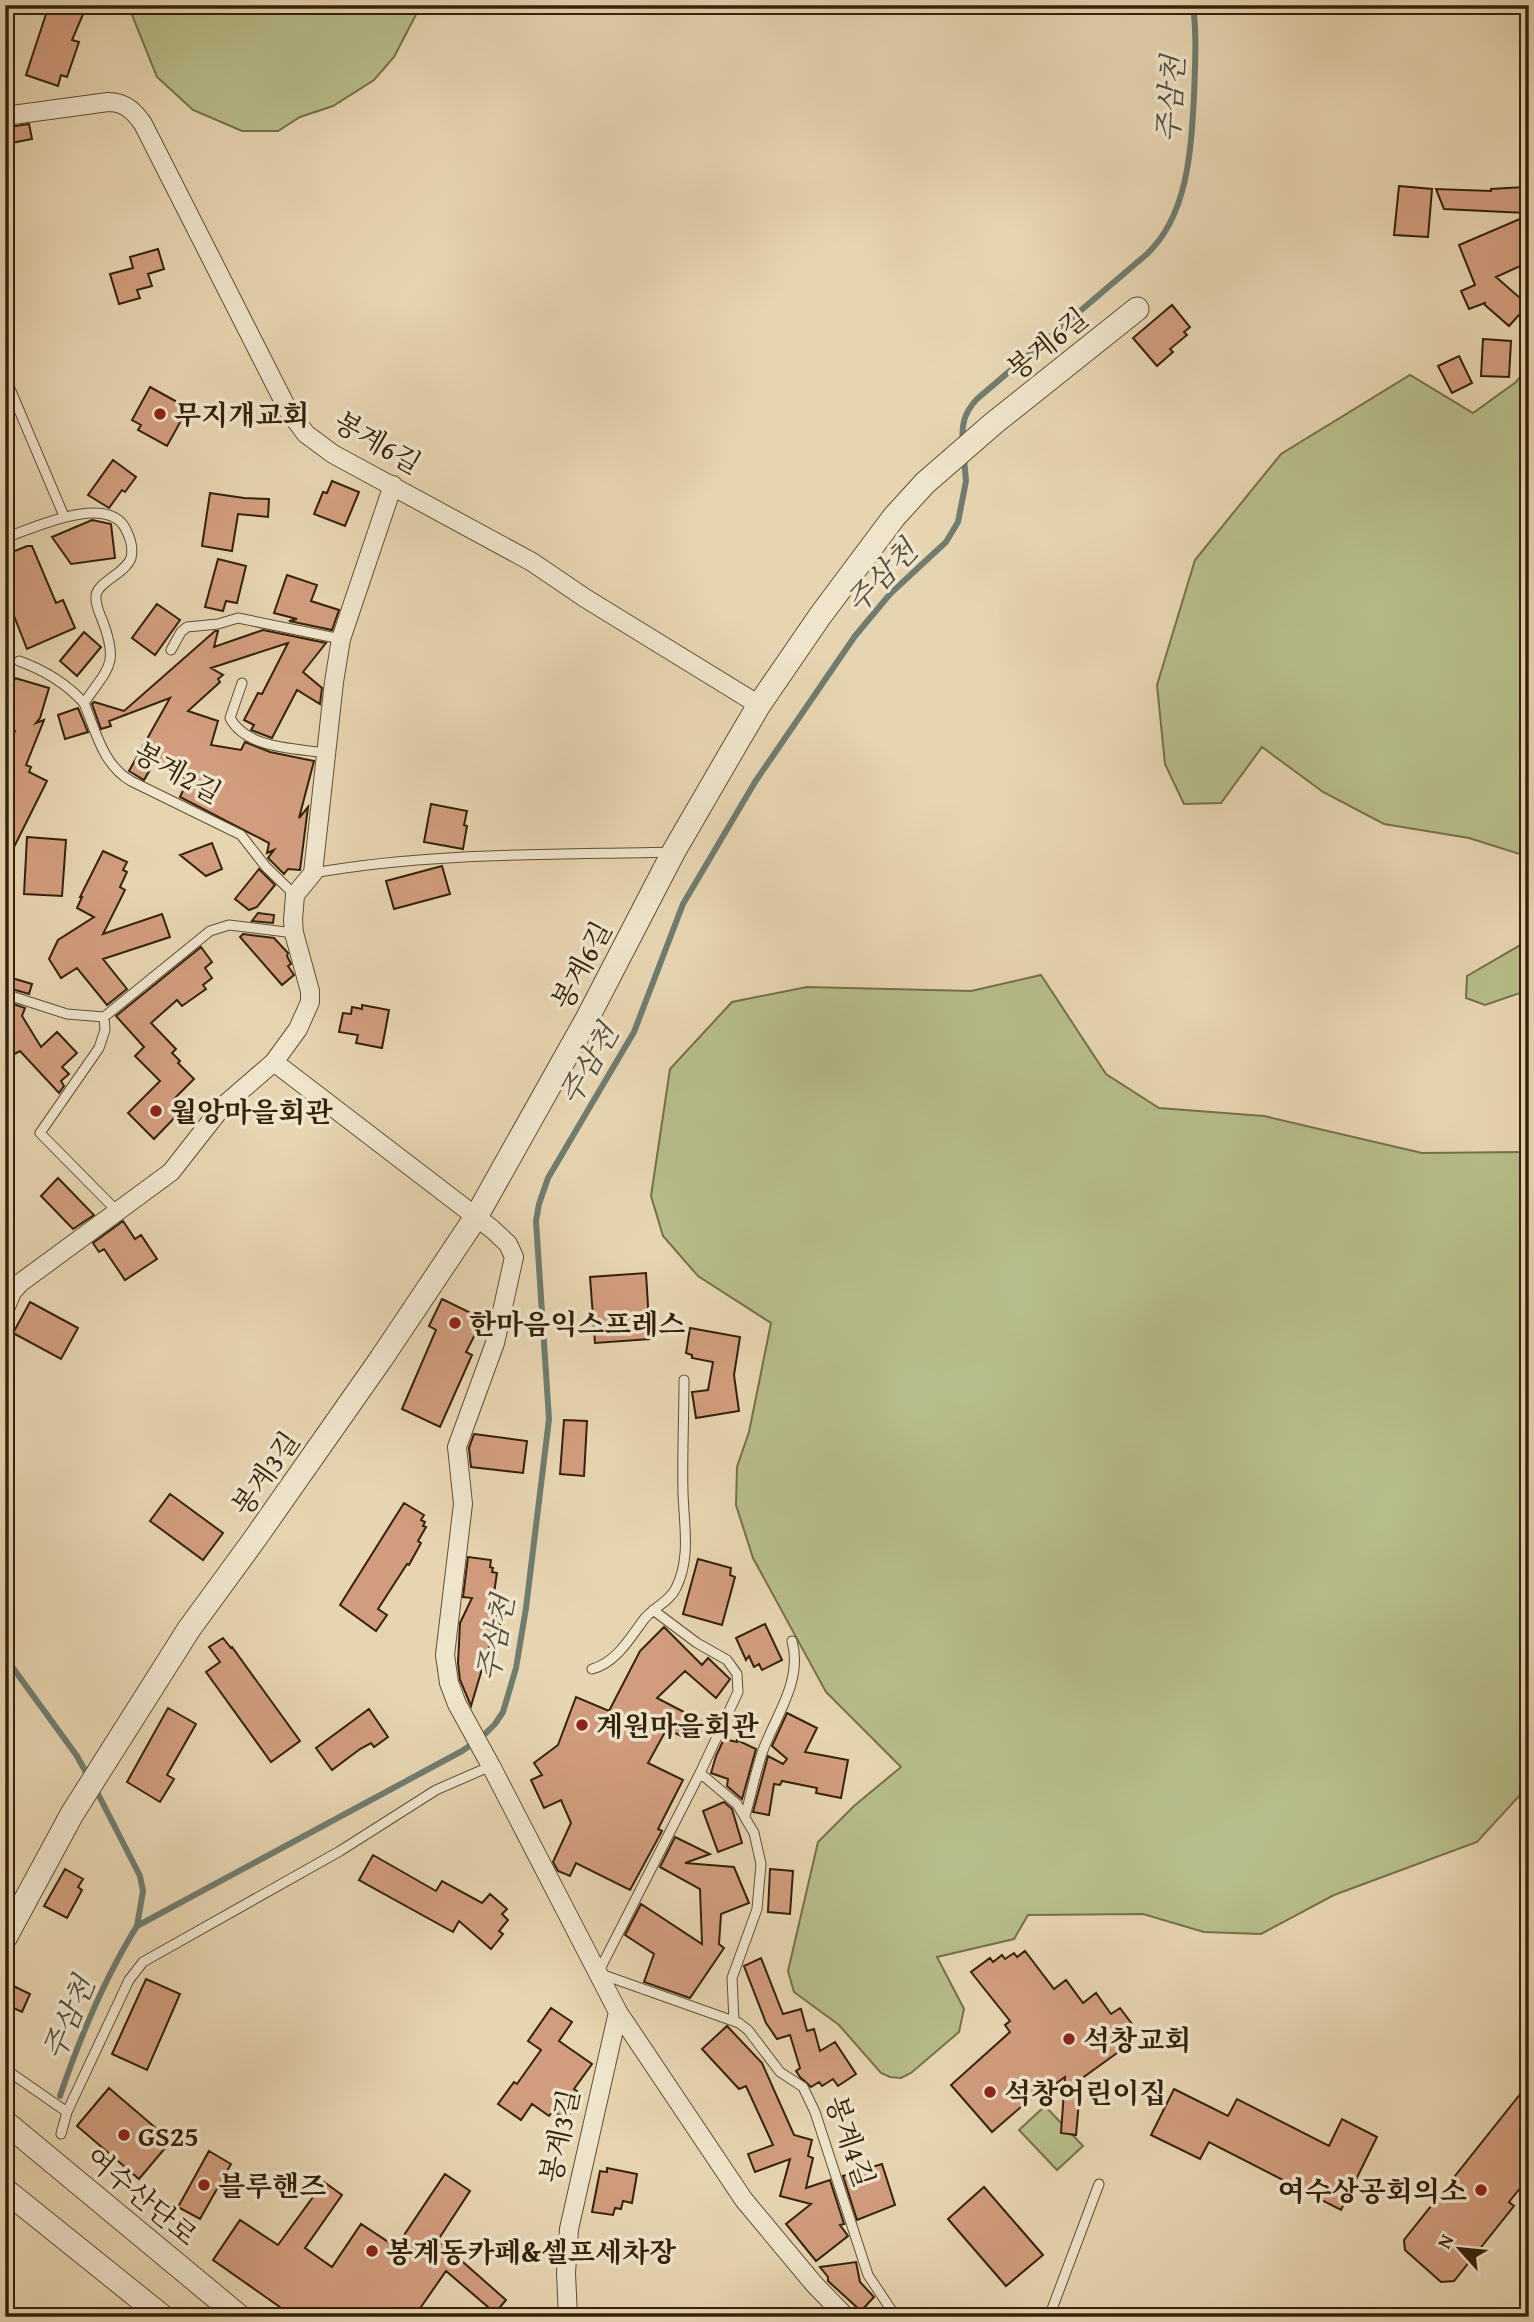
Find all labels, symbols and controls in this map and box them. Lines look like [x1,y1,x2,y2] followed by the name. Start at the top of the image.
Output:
[1145,52,1195,144] water label: 주삼천
[997,297,1097,389] street label: 봉계6길
[174,394,309,435] place label: 무지개교회
[327,401,429,483] street label: 봉계6길
[152,406,168,422] marker: 무지개교회
[835,528,928,623] water label: 주삼천
[127,731,229,813] street label: 봉계2길
[541,914,621,1016] street label: 봉계6길
[547,1014,630,1113] water label: 주삼천
[170,1091,333,1132] place label: 월앙마을회관
[148,1103,164,1119] marker: 월앙마을회관
[469,1303,685,1344] place label: 한마음익스프레스
[447,1315,463,1331] marker: 한마음익스프레스
[221,1422,309,1524] street label: 봉계3길
[465,1589,525,1685] water label: 주삼천
[596,1705,759,1746] place label: 계원마을회관
[574,1717,590,1733] marker: 계원마을회관
[31,1968,106,2067] water label: 주삼천
[1083,2019,1191,2060] place label: 석창교회
[1061,2031,1077,2047] marker: 석창교회
[1004,2072,1166,2113] place label: 석창어린이집
[982,2084,998,2100] marker: 석창어린이집
[529,2085,589,2187] street label: 봉계3길
[816,2090,886,2192] street label: 봉계4길
[138,2115,199,2156] place label: GS25
[116,2127,132,2143] marker: GS25
[77,2137,207,2255] street label: 여수산단로
[218,2165,326,2206] place label: 블루핸즈
[1278,2170,1467,2211] place label: 여수상공회의소
[196,2177,212,2193] marker: 블루핸즈
[1473,2182,1489,2198] marker: 여수상공회의소
[1426,2214,1496,2284] north arrow
[1429,2229,1460,2253] text: N
[386,2231,677,2272] place label: 봉계동카페&셀프세차장
[364,2243,380,2259] marker: 봉계동카페&셀프세차장

